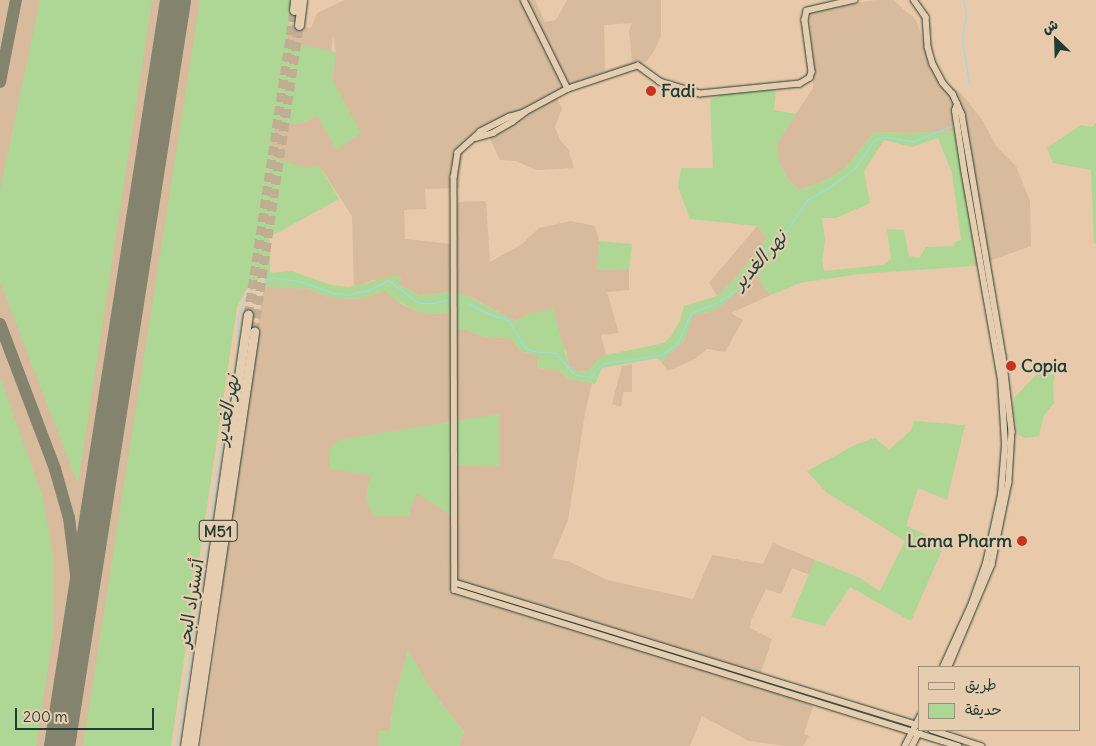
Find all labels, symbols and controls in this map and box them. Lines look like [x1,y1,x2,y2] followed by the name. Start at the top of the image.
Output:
[1031,15,1081,65] north arrow
[1039,15,1061,38] text: ش
[661,80,695,102] place label: Fadi
[645,85,657,97] marker: Fadi
[728,226,792,294] water label: نهر الغدير
[1021,355,1067,377] place label: Copia
[1005,360,1017,372] marker: Copia
[210,373,244,447] water label: نهر الغدير
[198,518,238,544] road number: M51
[907,530,1012,552] place label: Lama Pharm
[1016,535,1028,547] marker: Lama Pharm
[173,557,209,649] street label: أتستراد البحر
[918,666,1081,731] legend
[965,675,997,694] text: طريق
[18,698,156,730] scale bar
[965,700,1002,719] text: حديقة
[23,707,68,726] text: 200 m

